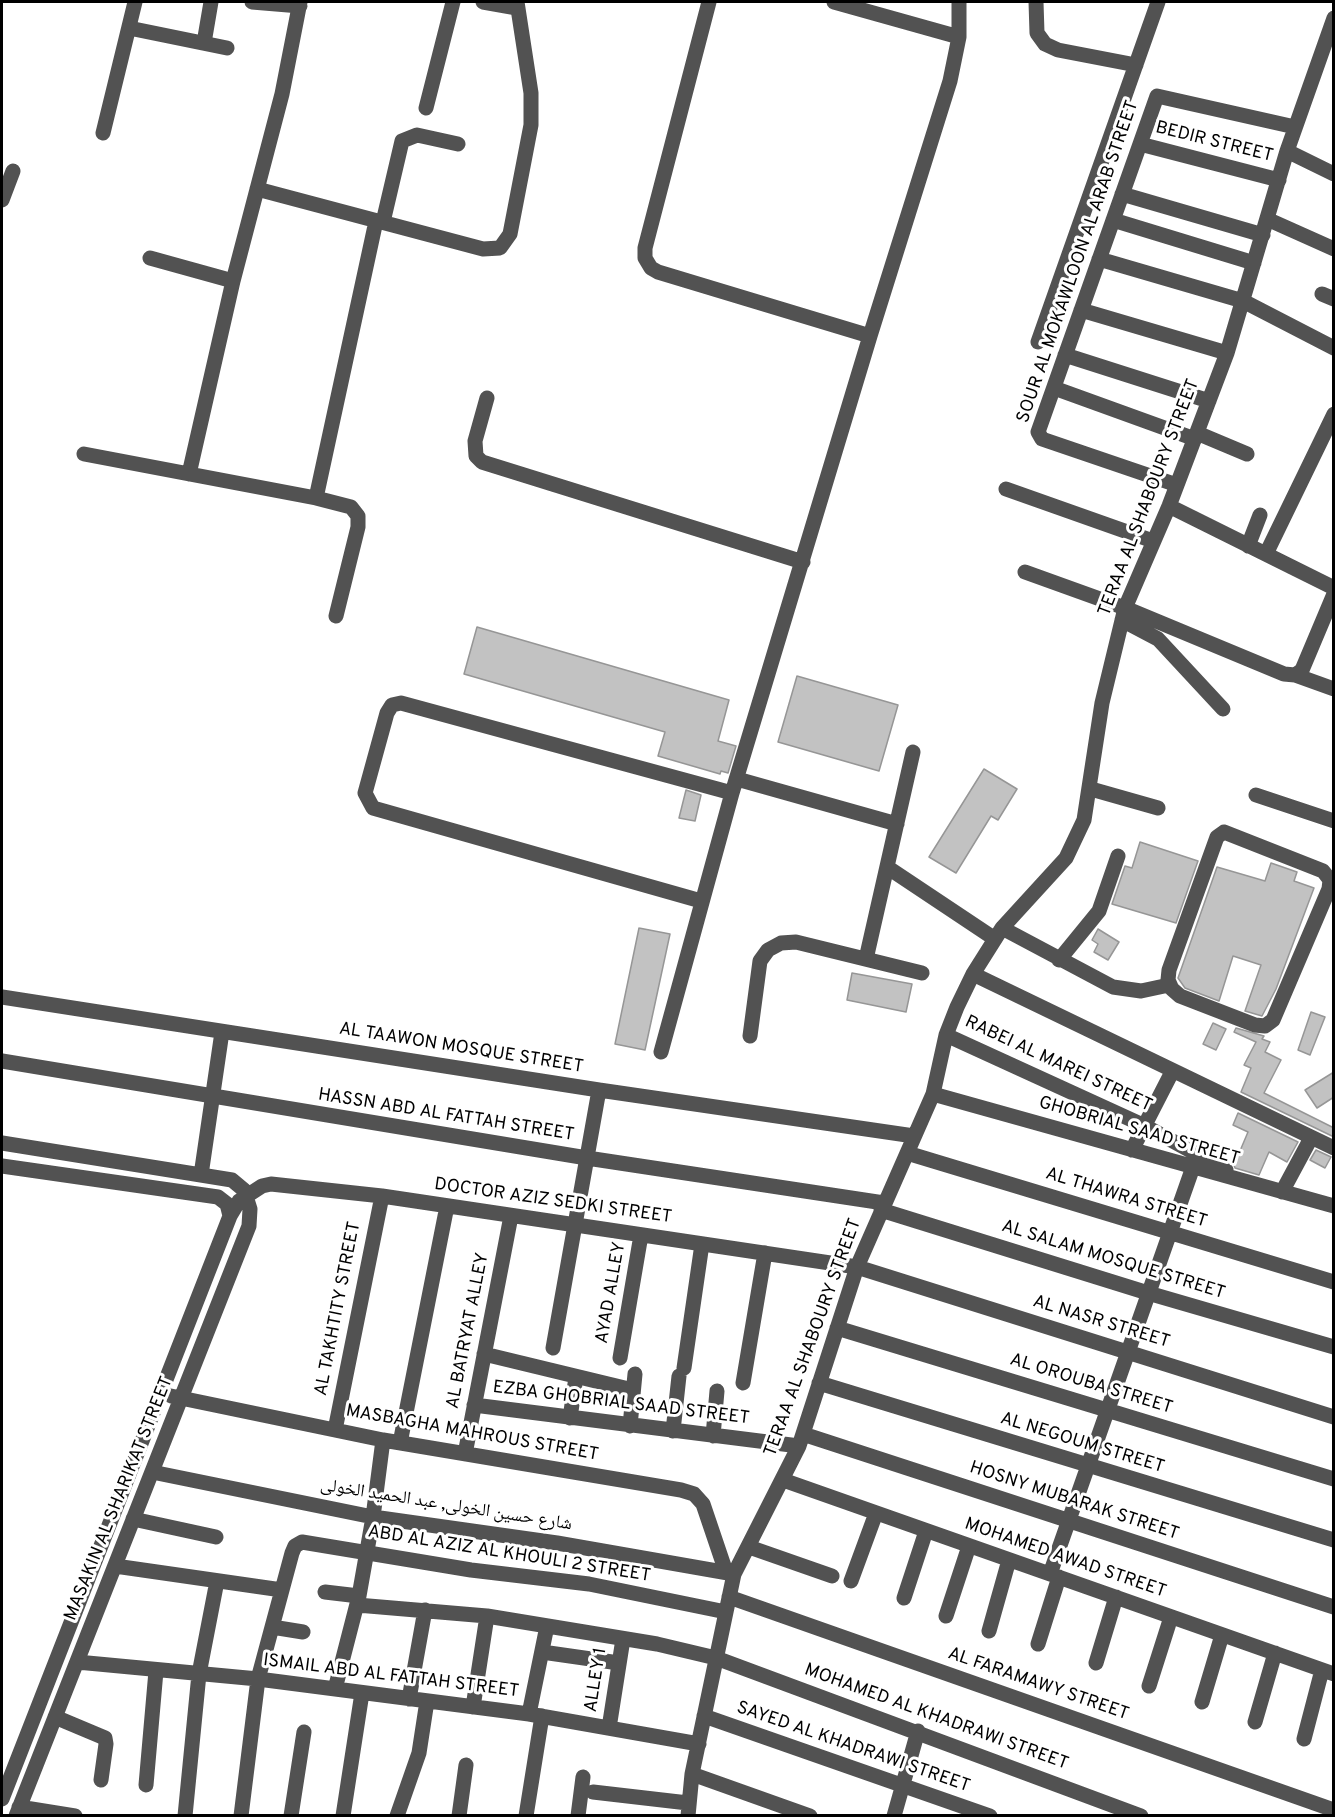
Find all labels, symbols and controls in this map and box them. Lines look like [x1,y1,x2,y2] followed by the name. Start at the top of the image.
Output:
[1013,98,1145,426] street label: SOUR AL MOKAWLOON AL ARAB STREET
[1153,118,1275,168] street label: BEDIR STREET
[1095,376,1205,620] street label: TERAA AL SHABOURY STREET
[961,1012,1155,1118] street label: RABEI AL MAREI STREET
[337,1019,585,1079] street label: AL TAAWON MOSQUE STREET
[316,1085,576,1147] street label: HASSN ABD AL FATTAH STREET
[1036,1093,1242,1171] street label: GHOBRIAL SAAD STREET
[1043,1164,1209,1234] street label: AL THAWRA STREET
[433,1175,673,1229] street label: DOCTOR AZIZ SEDKI STREET
[761,1216,867,1460] street label: TERAA AL SHABOURY STREET
[999,1217,1227,1305] street label: AL SALAM MOSQUE STREET
[312,1220,366,1398] street label: AL TAKHTITY STREET
[592,1240,632,1346] street label: AYAD ALLEY
[443,1251,495,1411] street label: AL BATRYAT ALLEY
[1030,1292,1172,1354] street label: AL NASR STREET
[1007,1350,1175,1420] street label: AL OROUBA STREET
[61,1374,179,1624] street label: MASAKIN AL SHARIKAT STREET
[491,1378,751,1430] street label: EZBA GHOBRIAL SAAD STREET
[344,1401,600,1467] street label: MASBAGHA MAHROUS STREET
[997,1409,1167,1479] street label: AL NEGOUM STREET
[967,1458,1181,1546] street label: HOSNY MUBARAK STREET
[319,1475,573,1537] street label: شارع حسين الخولى, عبد الحميد الخولى
[961,1514,1169,1604] street label: MOHAMED AWAD STREET
[366,1522,652,1588] street label: ABD AL AZIZ AL KHOULI 2 STREET
[945,1644,1131,1726] street label: AL FARAMAWY STREET
[581,1646,613,1714] street label: ALLEY 1
[262,1651,520,1703] street label: ISMAIL ABD AL FATTAH STREET
[801,1660,1071,1776] street label: MOHAMED AL KHADRAWI STREET
[733,1698,973,1798] street label: SAYED AL KHADRAWI STREET

